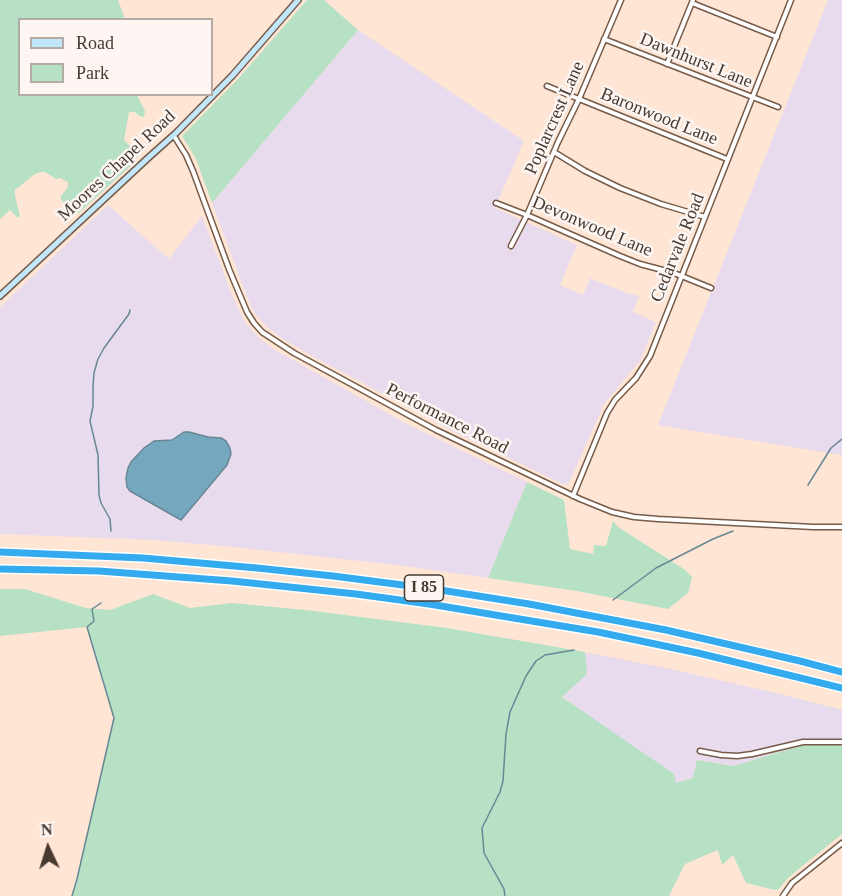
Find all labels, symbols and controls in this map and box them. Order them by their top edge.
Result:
legend [18,18,213,96]
street label: Dawnhurst Lane [637,29,755,93]
text: Road [76,33,114,53]
street label: Poplarcrest Lane [520,58,590,178]
text: Park [76,63,109,83]
street label: Baronwood Lane [597,84,721,150]
street label: Moores Chapel Road [54,106,180,226]
street label: Cedarvale Road [646,190,710,306]
street label: Devonwood Lane [529,192,655,262]
street label: Performance Road [382,379,512,459]
road number: I 85 [404,575,444,601]
north arrow [18,818,78,878]
text: N [40,821,53,838]

